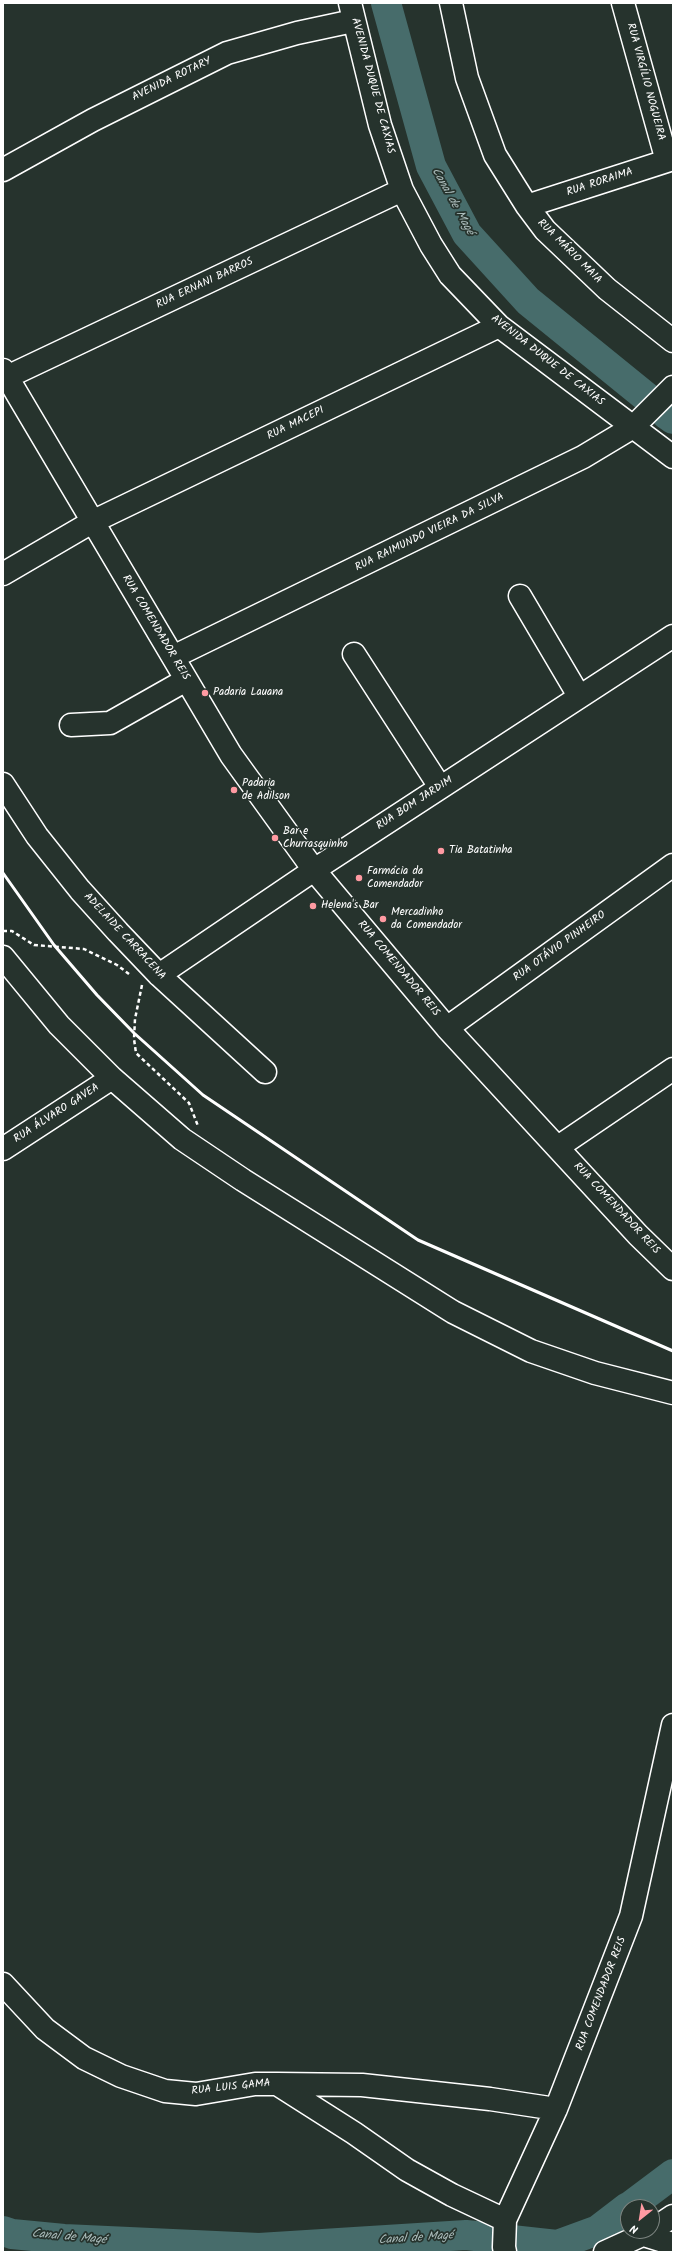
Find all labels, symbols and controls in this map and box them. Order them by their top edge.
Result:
street label: AVENIDA DUQUE DE CAXIAS [347,17,397,155]
street label: RUA VIRGÍLIO NOGUEIRA [623,22,667,142]
street label: AVENIDA ROTARY [130,55,214,105]
water label: Canal de Magé [428,166,476,238]
street label: RUA RORAIMA [565,166,635,200]
street label: RUA MÁRIO MAIA [534,217,604,287]
street label: RUA ERNANI BARROS [154,256,256,312]
street label: AVENIDA DUQUE DE CAXIAS [488,313,606,409]
street label: RUA MACEPI [265,405,327,443]
street label: RUA RAIMUNDO VIEIRA DA SILVA [353,491,507,575]
street label: RUA COMENDADOR REIS [118,573,192,683]
place label: Padaria Lauana [213,686,283,700]
marker: Padaria Lauana [200,688,210,698]
street label: RUA BOM JARDIM [374,774,456,834]
place label: Padaria de Adilson [242,777,290,803]
marker: Padaria de Adilson [229,785,239,795]
place label: Bar e Churrasquinho [283,825,348,851]
marker: Bar e Churrasquinho [270,833,280,843]
place label: Tia Batatinha [449,844,512,858]
marker: Tia Batatinha [436,846,446,856]
place label: Farmácia da Comendador [367,865,423,891]
marker: Farmácia da Comendador [354,873,364,883]
street label: ADELAIDE CARRACENA [80,891,168,983]
place label: Helena's Bar [321,899,378,913]
marker: Helena's Bar [308,901,318,911]
place label: Mercadinho da Comendador [391,906,462,932]
street label: RUA OTÁVIO PINHEIRO [511,909,609,985]
marker: Mercadinho da Comendador [378,914,388,924]
street label: RUA COMENDADOR REIS [354,919,442,1019]
street label: RUA ÁLVARO GAVEA [12,1081,102,1147]
street label: RUA COMENDADOR REIS [570,1160,662,1258]
street label: RUA COMENDADOR REIS [574,1935,630,2053]
street label: RUA LUIS GAMA [191,2077,271,2099]
north arrow [620,2199,660,2239]
text: N [627,2219,642,2238]
water label: Canal de Magé [31,2228,107,2248]
water label: Canal de Magé [378,2229,454,2249]

